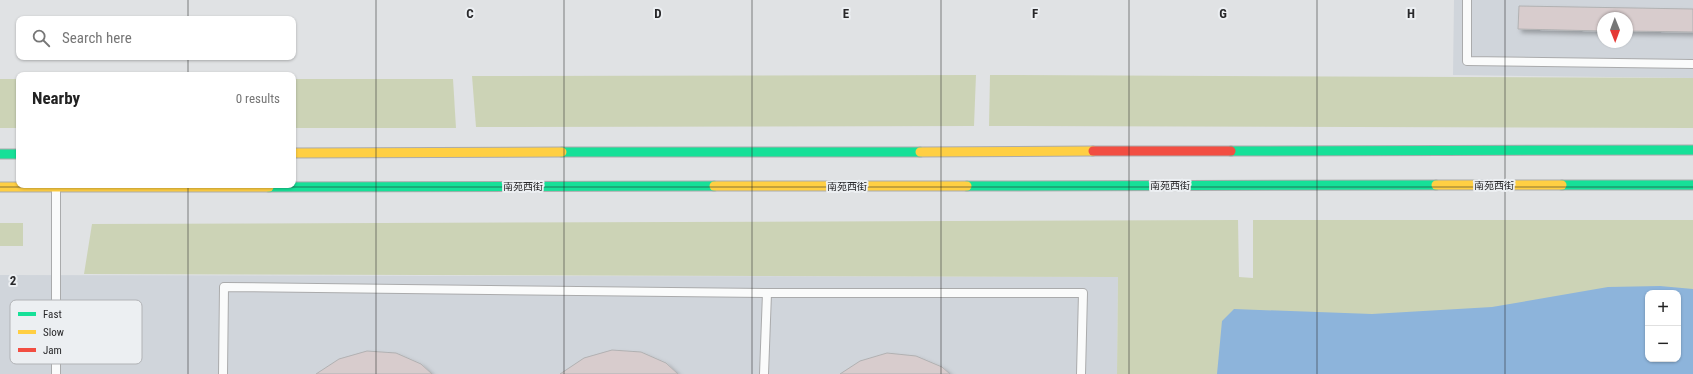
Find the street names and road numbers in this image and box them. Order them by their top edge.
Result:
street label: 南苑西街 [1150,180,1190,191]
street label: 南苑西街 [1474,180,1514,191]
street label: 南苑西街 [503,181,543,192]
street label: 南苑西街 [827,181,867,192]

